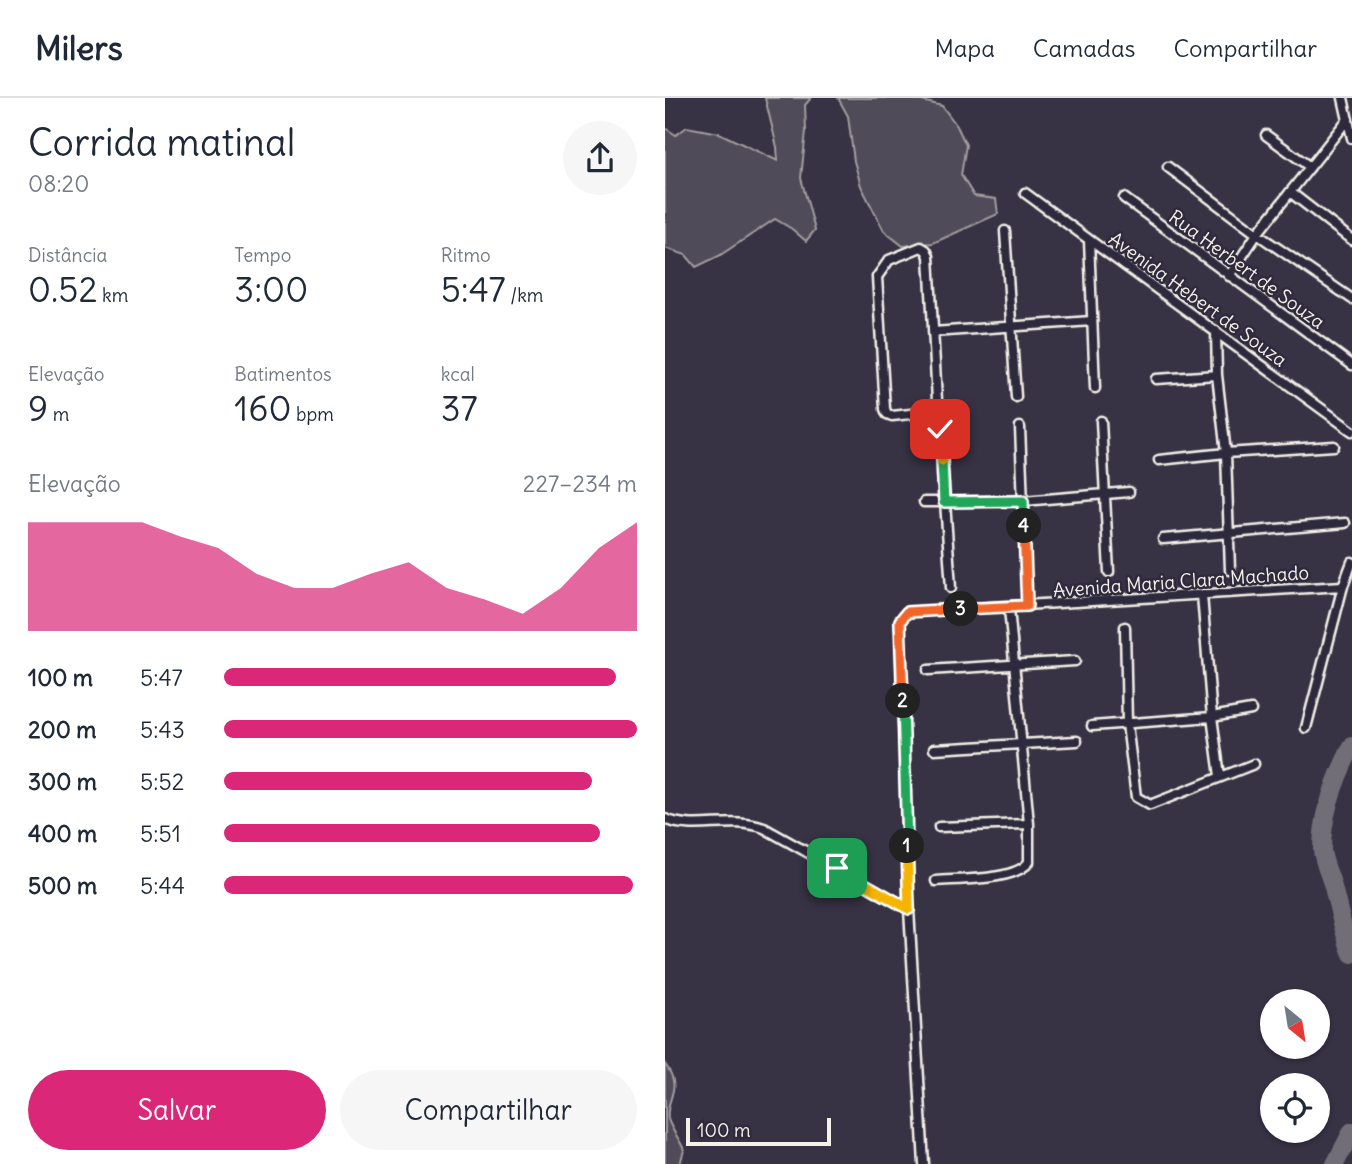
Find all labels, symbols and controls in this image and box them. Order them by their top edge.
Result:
text: Milers [35,27,123,69]
text: Mapa [934,33,995,63]
text: Camadas [1033,33,1136,63]
text: Compartilhar [1174,33,1317,63]
text: Corrida matinal [28,119,295,166]
button: share [563,121,637,195]
text: 08:20 [28,169,89,198]
street label: Rua Herbert de Souza [1164,204,1330,334]
street label: Avenida Hebert de Souza [1104,226,1292,372]
text: Distância [28,243,107,267]
text: Tempo [234,243,291,267]
text: Ritmo [441,243,491,267]
text: 0.52 [28,267,98,311]
text: 3:00 [234,267,308,311]
text: 5:47 [441,267,506,311]
text: km [98,283,128,307]
text: /km [506,283,544,307]
text: Elevação [28,362,105,386]
text: Batimentos [234,362,332,386]
text: kcal [441,362,475,386]
text: 9 [28,386,48,430]
text: 160 [234,386,291,430]
text: 37 [441,386,478,430]
pin [910,399,970,459]
text: m [48,402,69,426]
text: bpm [291,402,334,426]
icon: check [921,410,959,448]
text: Elevação [28,469,121,498]
text: 227–234 m [523,469,637,498]
pin: 4 [1007,508,1041,544]
text: 4 [1018,513,1029,537]
street label: Avenida Maria Clara Machado [1052,560,1310,602]
pin: 3 [943,592,979,626]
text: 3 [955,596,966,620]
text: 100 m [28,663,93,692]
text: 5:47 [140,663,183,692]
pin: 2 [885,684,921,718]
text: 2 [897,688,908,712]
text: 200 m [28,715,97,744]
text: 5:43 [140,715,185,744]
text: 300 m [28,767,97,796]
text: 5:52 [140,767,184,796]
text: 400 m [28,819,97,848]
text: 5:51 [140,819,181,848]
pin: 1 [889,828,925,864]
text: 1 [903,833,910,857]
pin [807,838,867,898]
icon: arrive [818,849,856,887]
text: 500 m [28,871,97,900]
text: 5:44 [140,871,185,900]
north arrow [1260,989,1330,1059]
map controls [1260,989,1330,1143]
button: Salvar [28,1070,326,1150]
button: Compartilhar [340,1070,637,1150]
button: locate [1260,1073,1330,1143]
scale bar [686,1115,831,1147]
text: 100 m [697,1118,751,1142]

